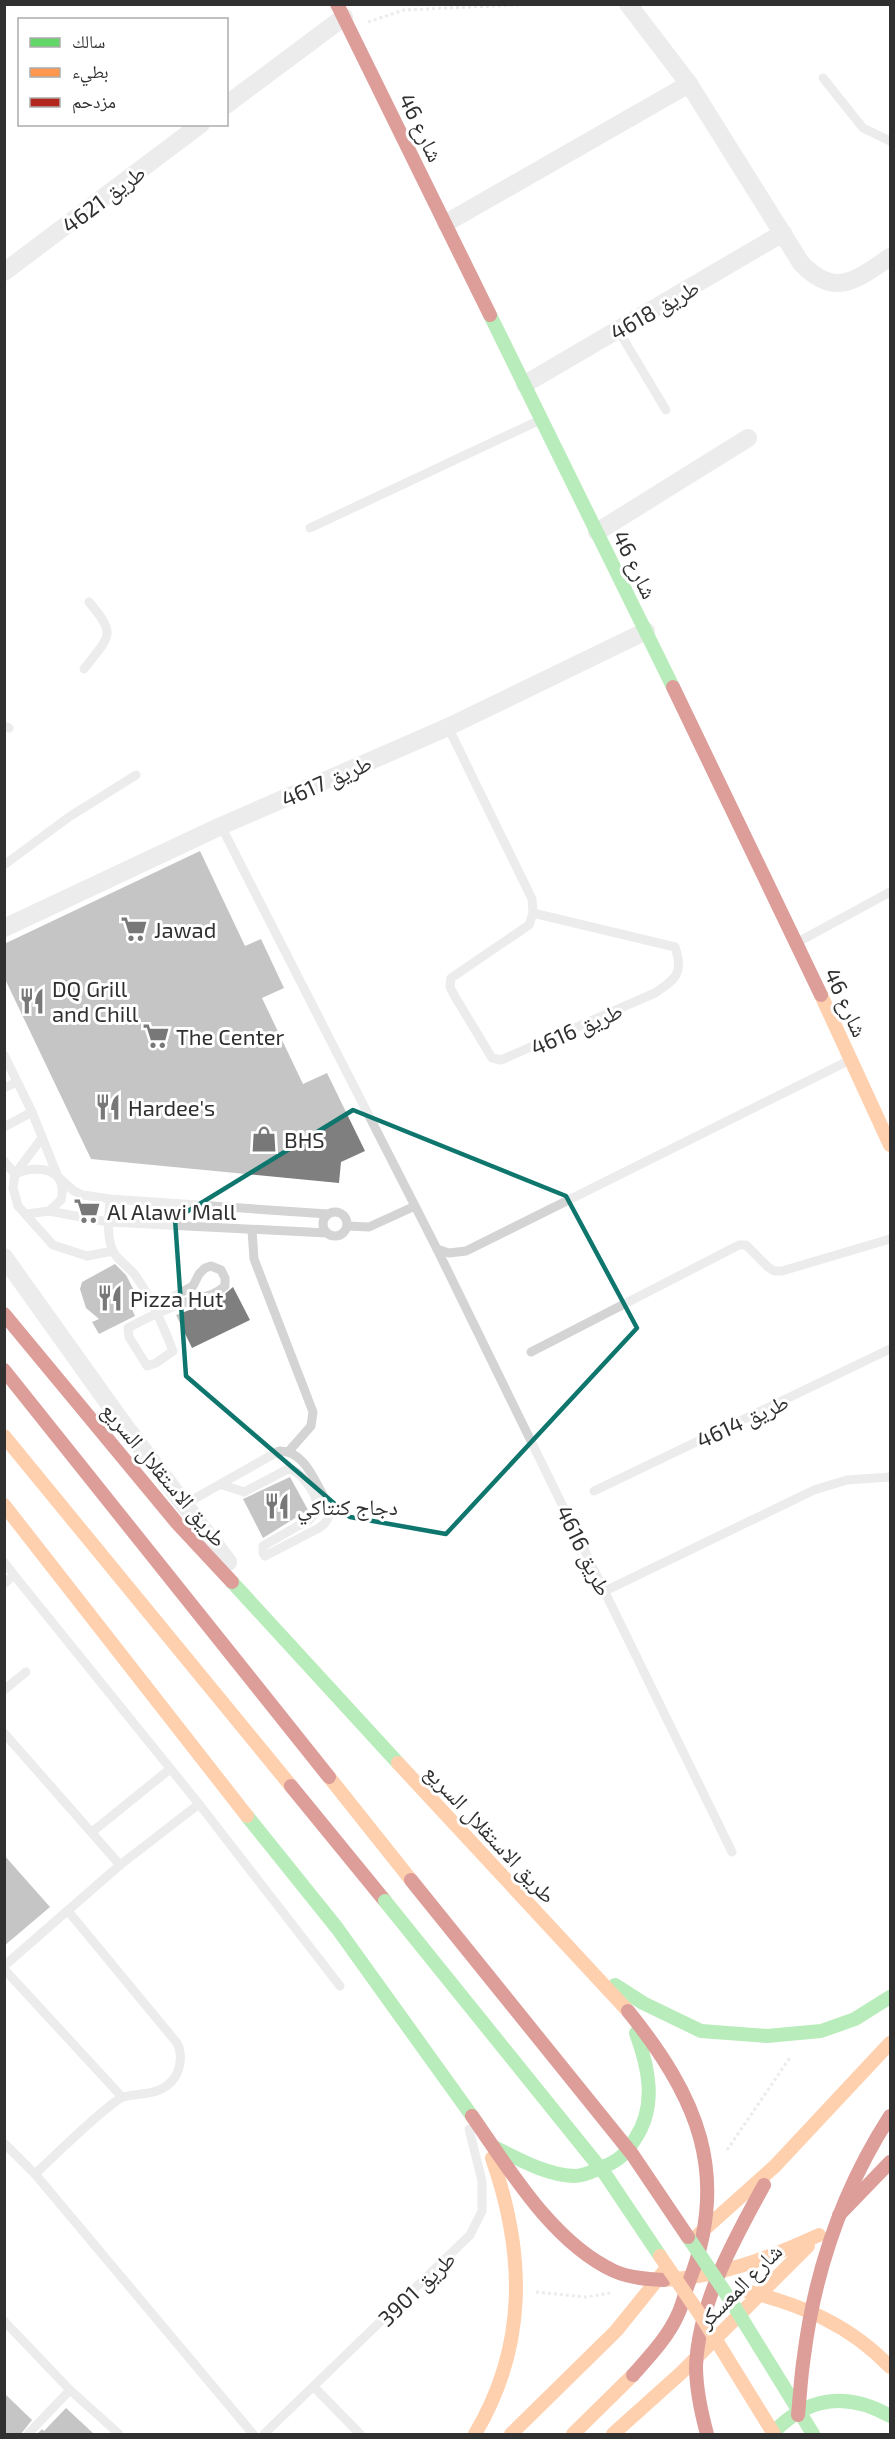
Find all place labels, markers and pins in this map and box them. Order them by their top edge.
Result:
supermarket icon: Jawad [119,914,149,944]
place label: Jawad [154,916,216,942]
place label: DQ Grill and Chill [52,975,139,1026]
restaurant icon: DQ Grill and Chill [17,986,47,1016]
supermarket icon: The Center [141,1021,171,1051]
place label: The Center [176,1023,285,1049]
restaurant icon: Hardee's [93,1092,123,1122]
place label: Hardee's [128,1094,215,1120]
shop icon: BHS [249,1124,279,1154]
place label: BHS [284,1126,325,1152]
supermarket icon: Al Alawi Mall [72,1196,102,1226]
place label: Al Alawi Mall [107,1198,237,1224]
restaurant icon: Pizza Hut [95,1283,125,1313]
place label: Pizza Hut [130,1285,223,1311]
restaurant icon: دجاج كنتاكي [262,1491,292,1521]
place label: دجاج كنتاكي [297,1493,398,1525]

